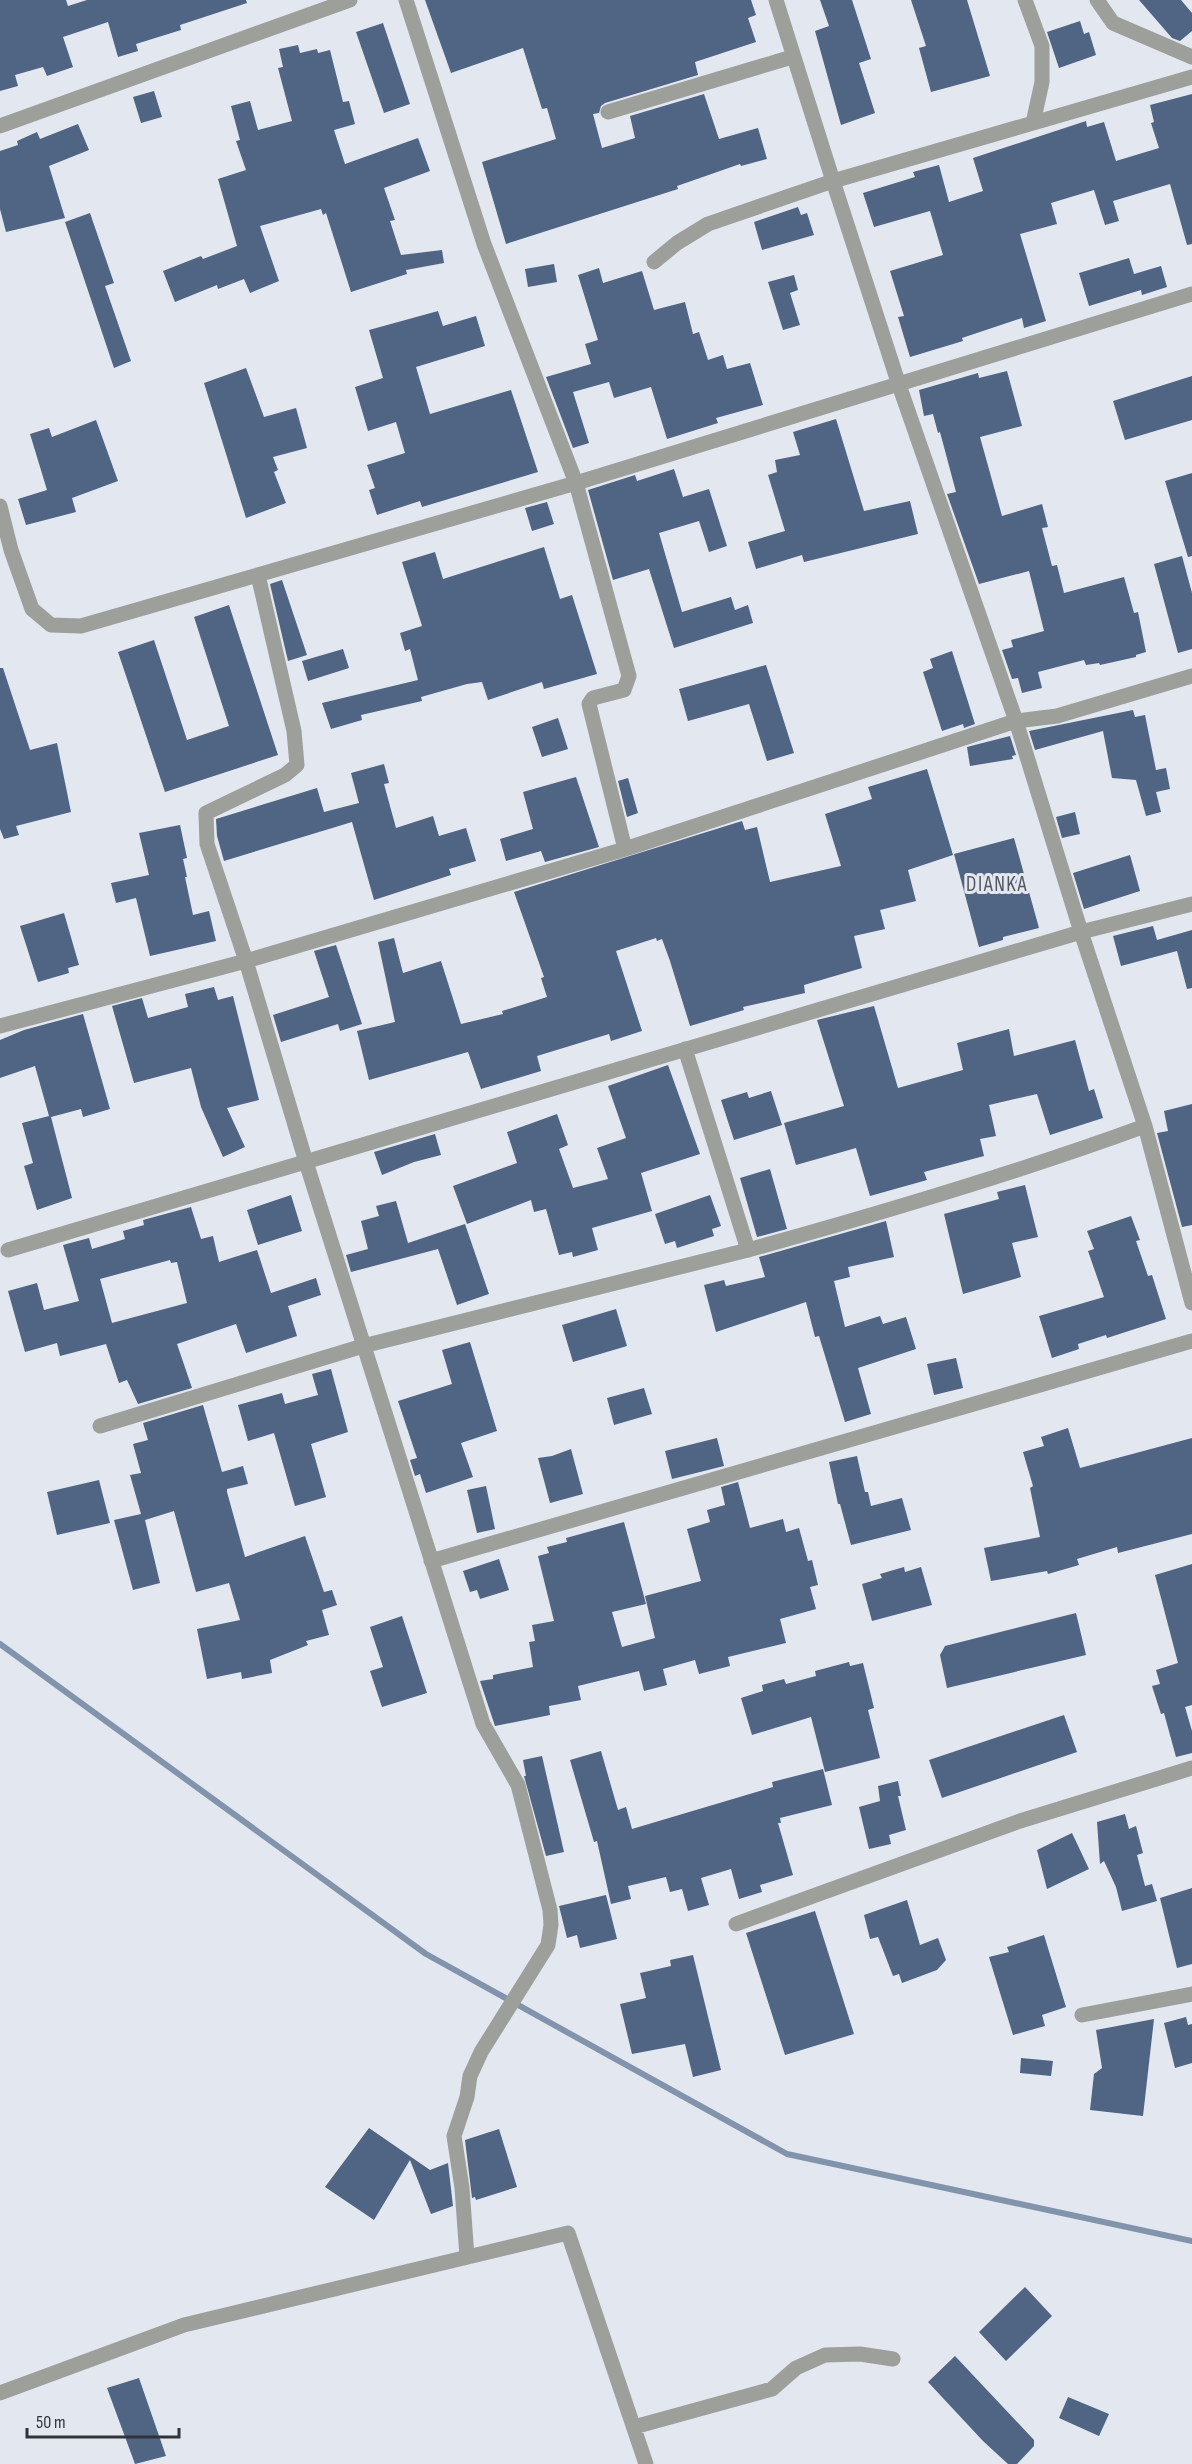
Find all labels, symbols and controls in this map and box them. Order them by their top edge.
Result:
district label: DIANKA [966,872,1028,897]
scale bar [27,2401,178,2439]
text: 50 m [36,2412,66,2433]

